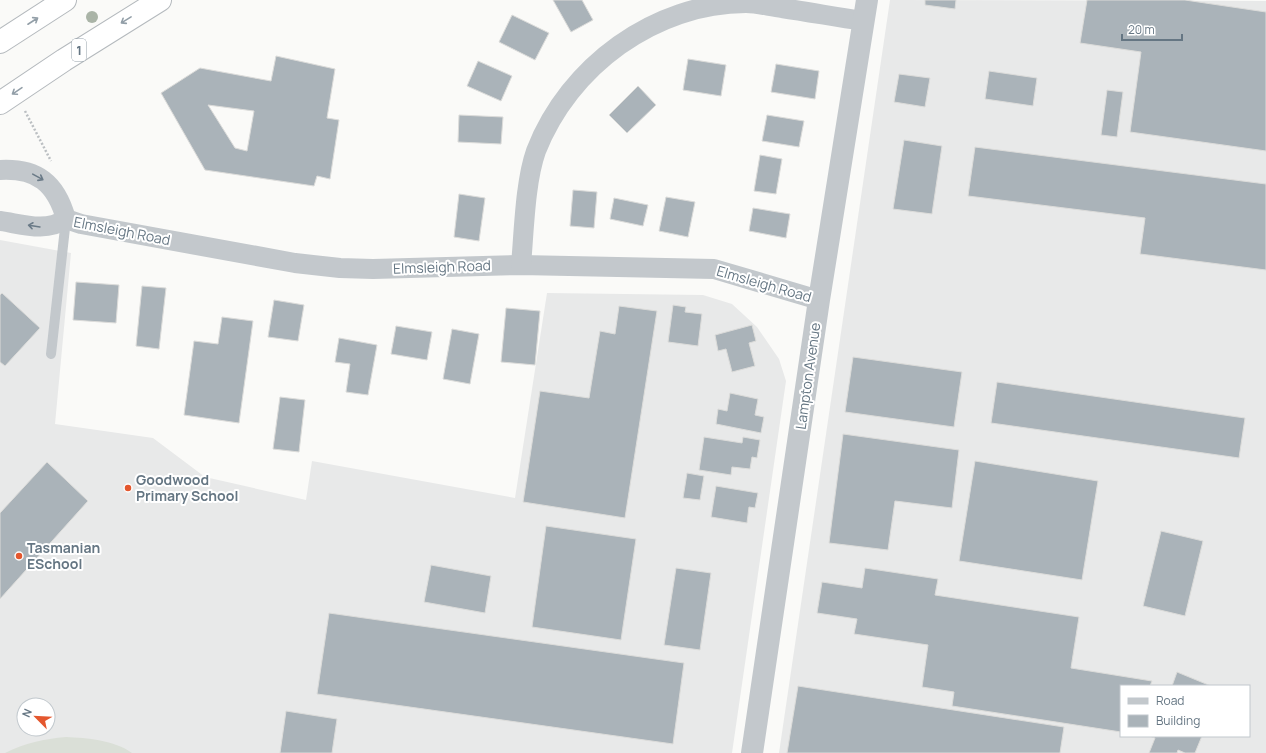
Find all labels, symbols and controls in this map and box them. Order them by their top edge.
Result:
scale bar [1122,16,1182,42]
one-way arrow [27,17,38,25]
one-way arrow [120,17,132,25]
text: 20 m [1128,21,1155,38]
road number: 1 [72,39,86,61]
one-way arrow [12,87,23,95]
one-way arrow [32,173,44,181]
street label: Elmsleigh Road [72,212,172,249]
one-way arrow [28,222,41,230]
street label: Elmsleigh Road [393,255,491,278]
street label: Elmsleigh Road [715,261,814,306]
street label: Lampton Avenue [791,321,824,431]
place label: Goodwood Primary School [136,470,238,505]
marker: Goodwood Primary School [123,483,133,493]
place label: Tasmanian ESchool [27,538,100,573]
marker: Tasmanian ESchool [14,551,24,561]
legend [1120,685,1250,737]
text: Road [1156,692,1184,709]
north arrow [16,697,56,737]
text: N [18,706,35,719]
text: Building [1156,712,1200,729]

